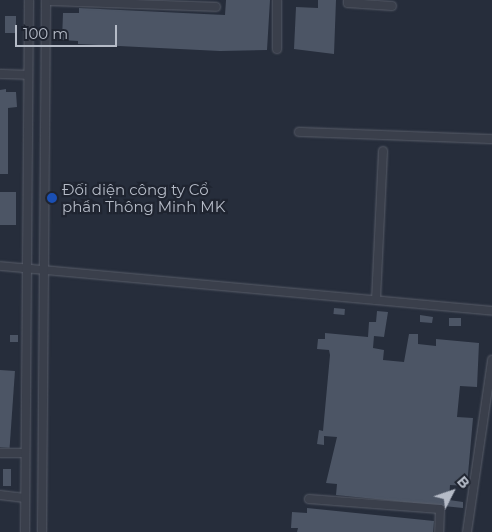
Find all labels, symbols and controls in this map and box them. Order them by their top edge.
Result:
scale bar [18,15,120,47]
text: 100 m [23,24,68,43]
place label: Đối diện công ty Cổ phần Thông Minh MK [62,180,225,215]
marker: Đối diện công ty Cổ phần Thông Minh MK [46,192,58,204]
north arrow [427,467,477,517]
text: B [453,472,474,492]

